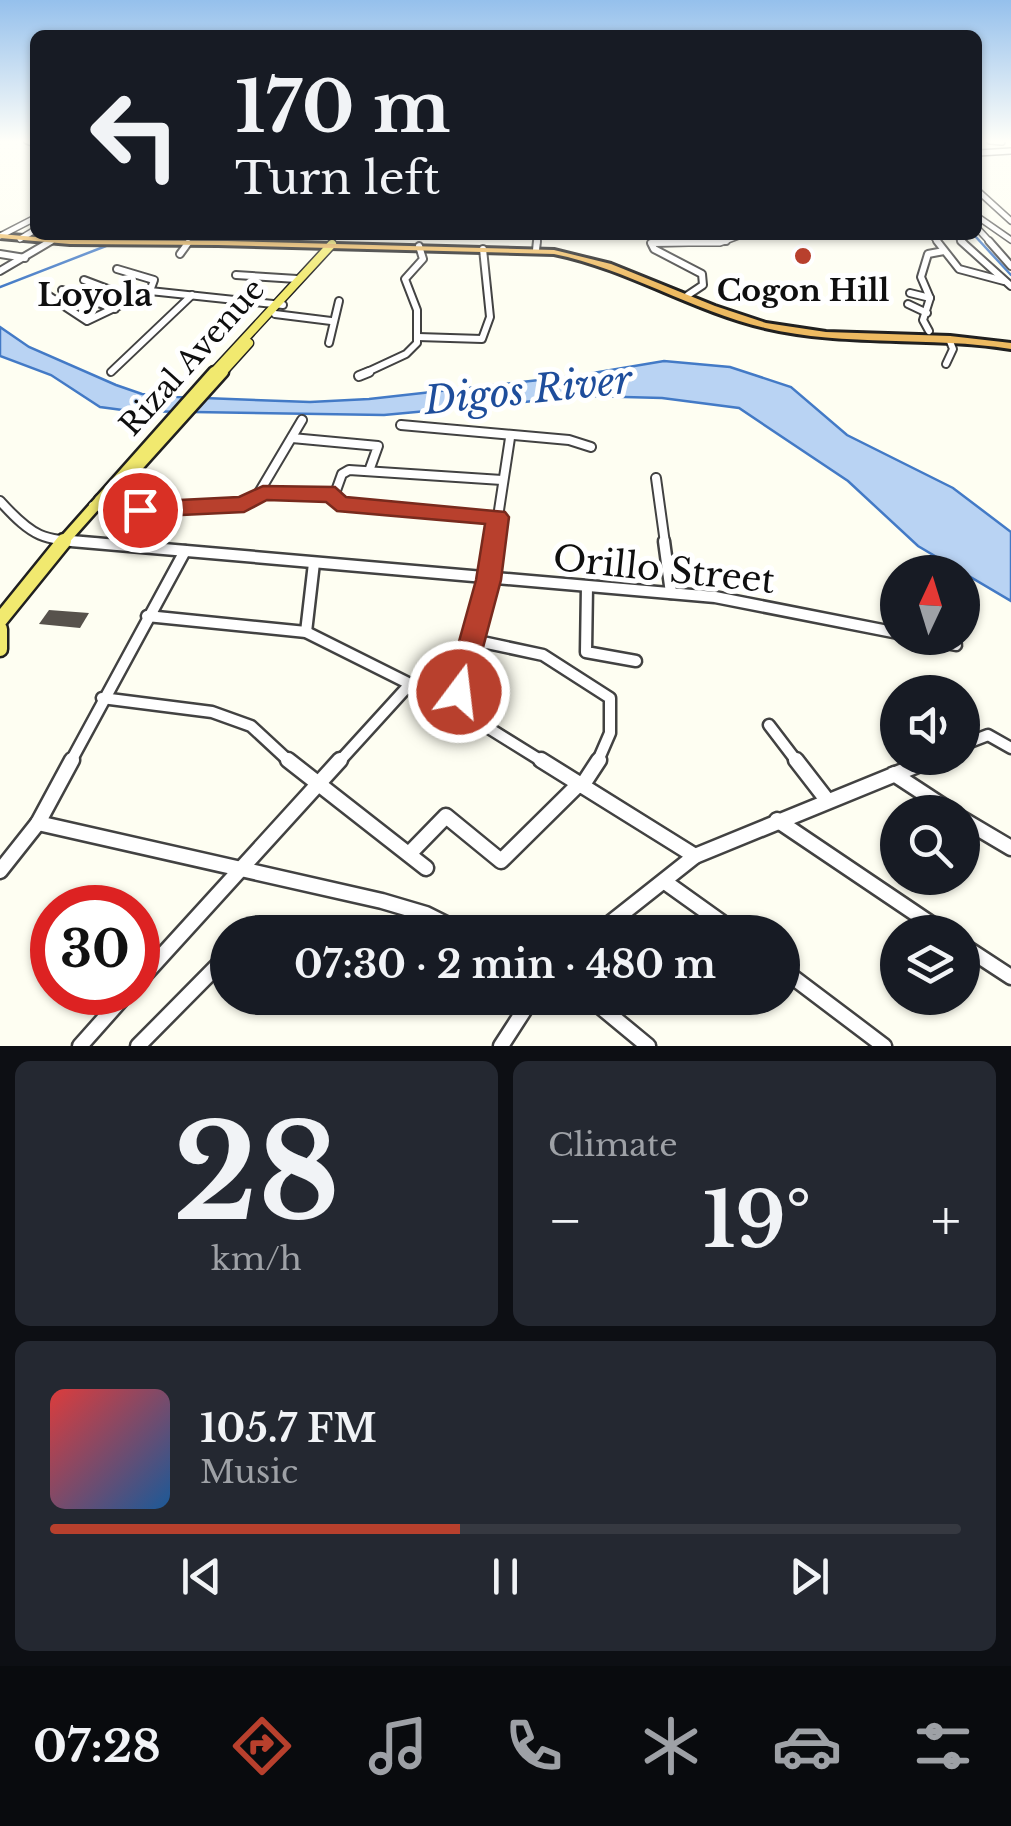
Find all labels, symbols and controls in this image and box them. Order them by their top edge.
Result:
text: 170 m [235,64,451,151]
icon: left [70,70,200,200]
text: Turn left [235,150,440,206]
marker: Cogon Hill [792,245,814,267]
street label: Rizal Avenue [112,271,272,443]
place label: Cogon Hill [717,272,890,309]
district label: Loyola [37,275,153,315]
water label: Digos River [420,356,636,424]
pin [98,468,183,553]
icon: arrive [113,483,168,538]
street label: Orillo Street [551,536,777,602]
north arrow [880,555,980,655]
map controls [880,555,980,1015]
position arrow [407,640,511,744]
button: sound [880,675,980,775]
button: search [880,795,980,895]
speed limit sign: 30 [30,885,160,1015]
button: layers [880,915,980,1015]
text: 07:30 · 2 min · 480 m [294,941,716,988]
text: 28 [173,1093,340,1254]
text: Climate [548,1125,677,1165]
text: 19° [703,1174,811,1267]
text: − [548,1187,583,1255]
text: + [931,1187,961,1255]
text: km/h [211,1239,302,1279]
text: 105.7 FM [200,1405,377,1452]
text: Music [200,1452,298,1492]
icon: previous [174,1549,229,1604]
icon: pause [478,1549,533,1604]
icon: next [782,1549,837,1604]
icon: directions [227,1711,297,1781]
icon: music [363,1711,433,1781]
icon: phone [499,1711,569,1781]
icon: climate [636,1711,706,1781]
icon: car [772,1711,842,1781]
icon: filters [908,1711,978,1781]
text: 07:28 [33,1718,161,1774]

